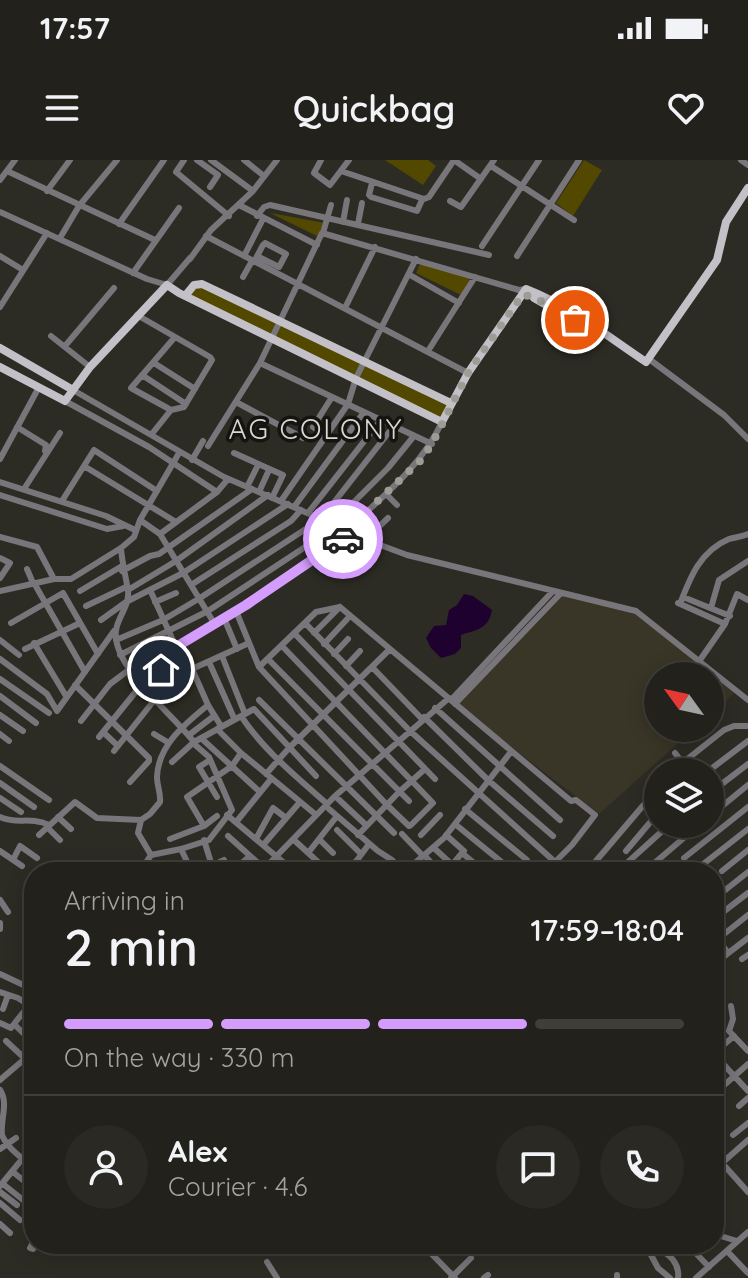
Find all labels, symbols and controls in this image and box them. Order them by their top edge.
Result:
text: 17:57 [40,9,110,47]
icon: menu [40,86,84,130]
text: Quickbag [293,86,455,131]
icon: heart [664,86,708,130]
pin [541,286,609,354]
icon: bag [553,298,597,342]
district label: AG COLONY [229,411,403,446]
courier [303,499,383,579]
icon: car [321,517,365,561]
pin [127,636,195,704]
icon: home [139,648,183,692]
north arrow [644,662,724,742]
map controls [644,662,724,838]
button: layers [644,758,724,838]
text: Arriving in [64,884,185,917]
text: 17:59–18:04 [531,911,684,949]
text: 2 min [64,914,198,979]
text: On the way · 330 m [64,1041,294,1074]
button: person [64,1125,148,1209]
button: chat [496,1125,580,1209]
button: phone [600,1125,684,1209]
text: Alex [168,1132,227,1170]
text: Courier · 4.6 [168,1170,307,1203]

